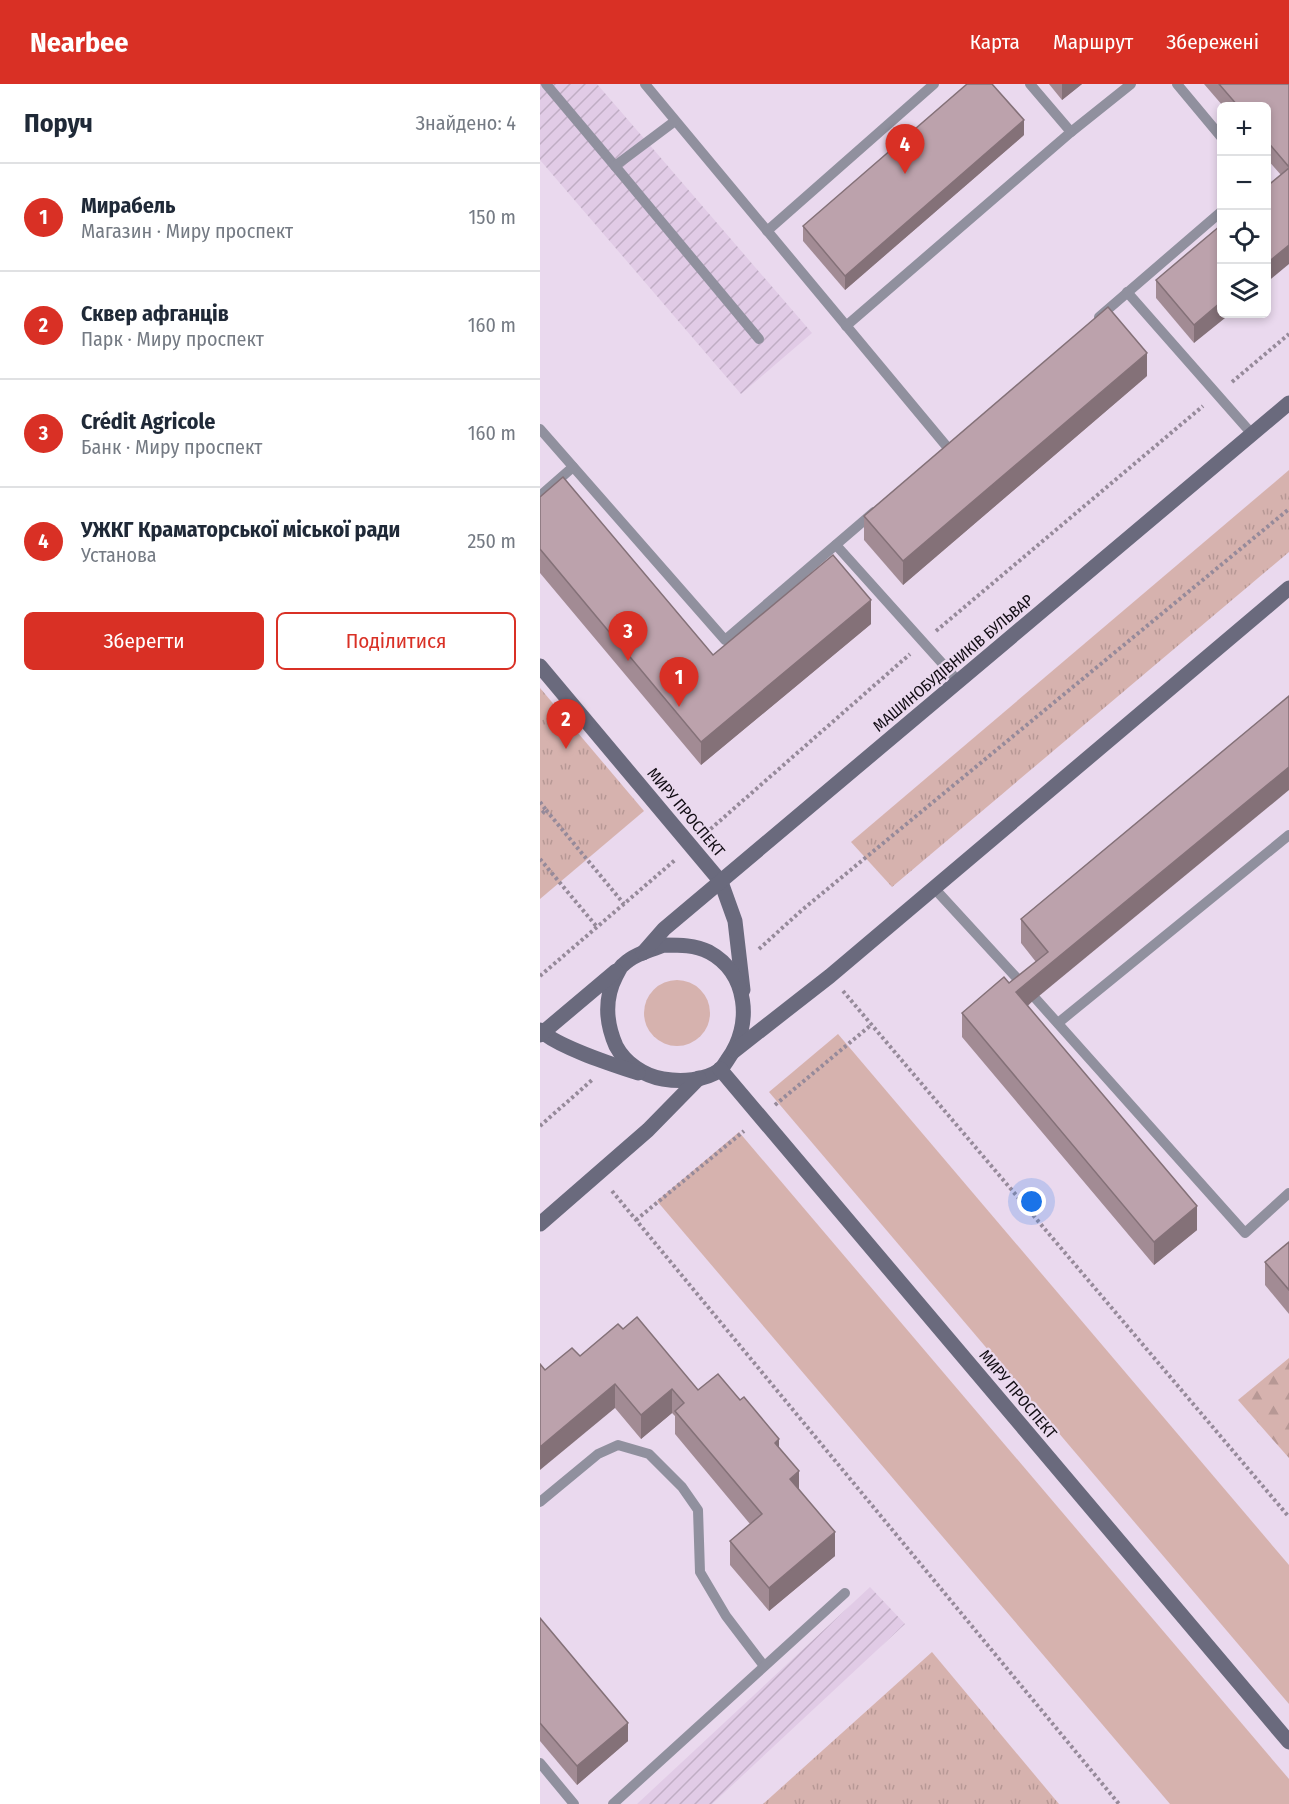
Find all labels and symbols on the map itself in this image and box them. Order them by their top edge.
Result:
pin: 4 [886,124,925,174]
street label: МАШИНОБУДІВНИКІВ БУЛЬВАР [869,590,1037,736]
pin: 3 [608,612,647,661]
pin: 1 [660,658,698,707]
pin: 2 [546,700,586,749]
street label: МИРУ ПРОСПЕКТ [643,764,729,861]
your location [1017,1187,1046,1216]
street label: МИРУ ПРОСПЕКТ [975,1346,1061,1443]

